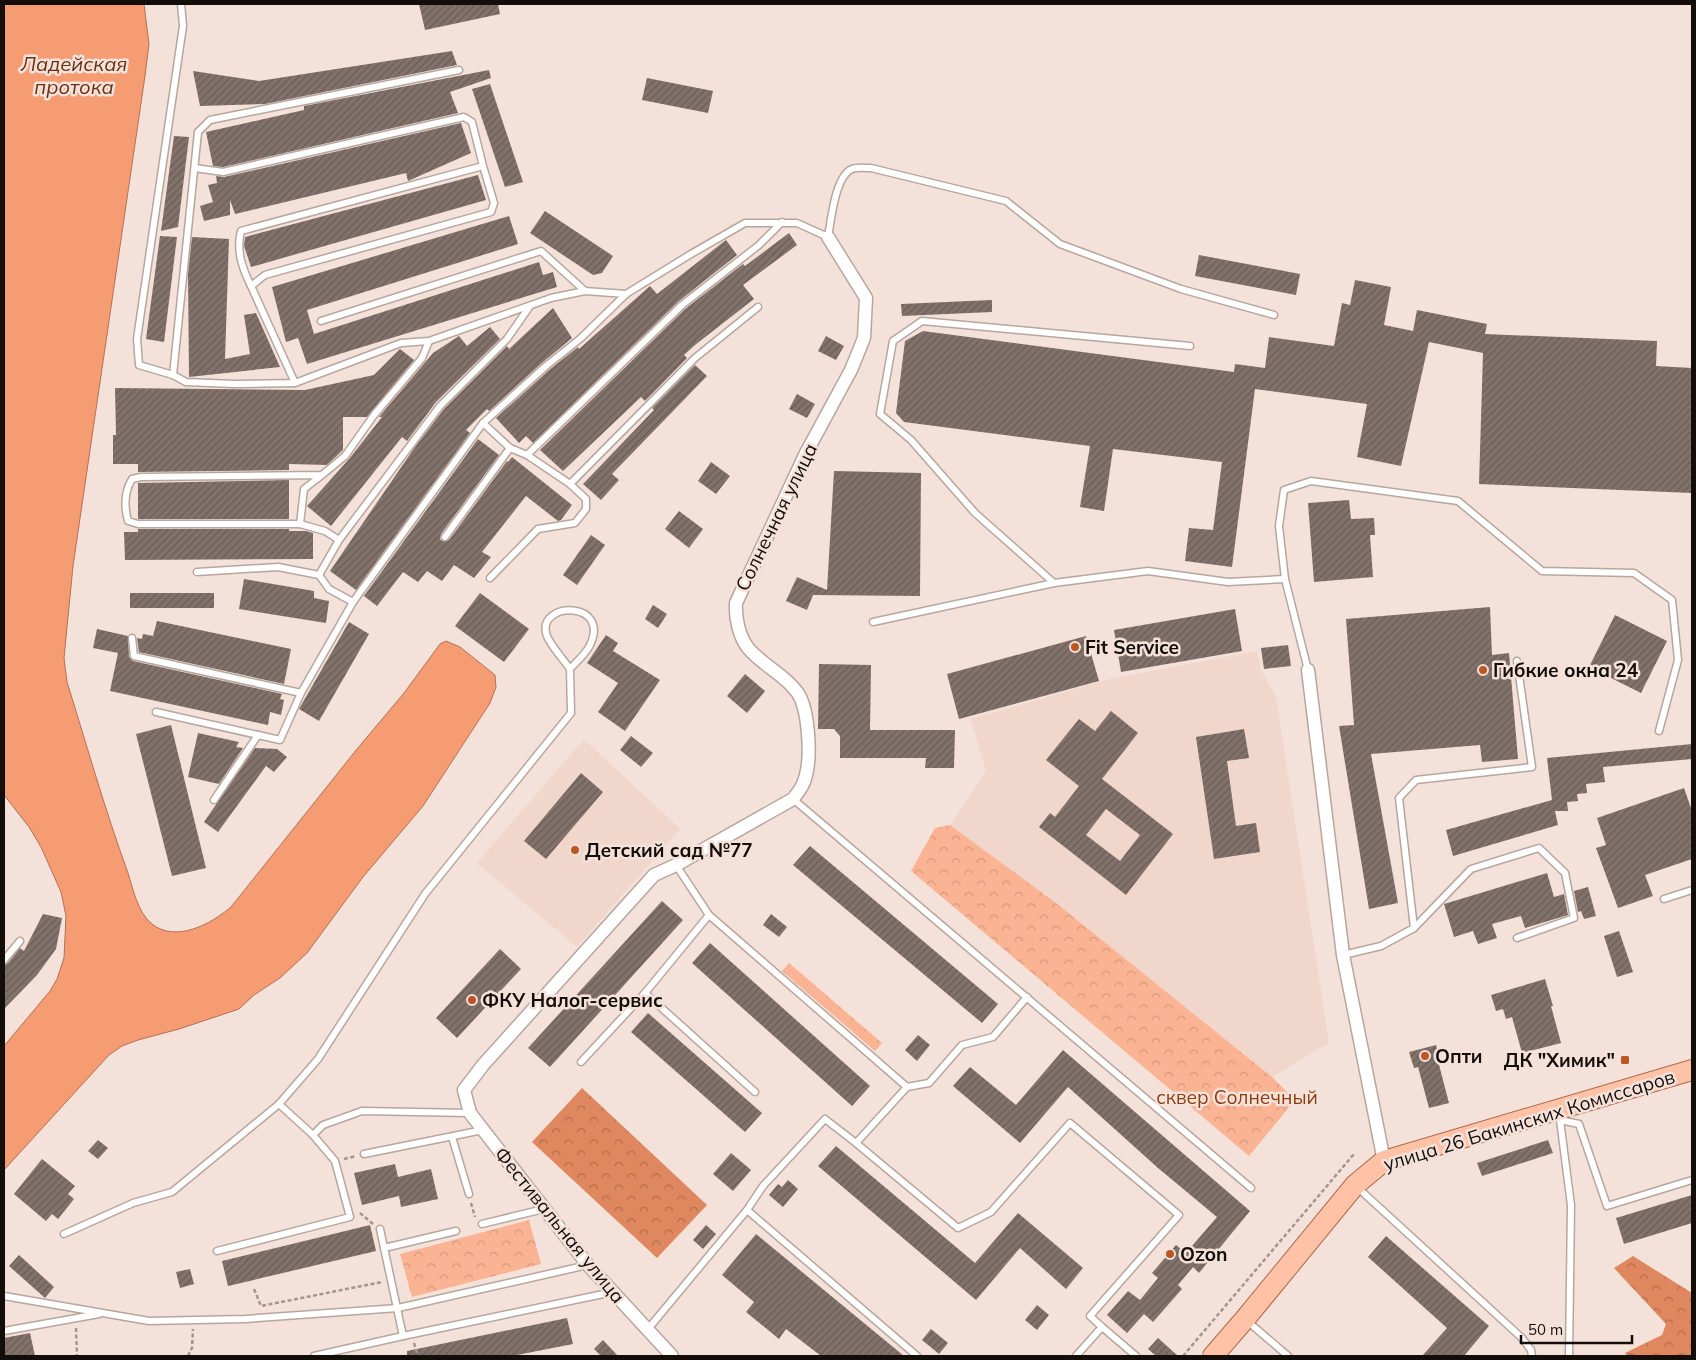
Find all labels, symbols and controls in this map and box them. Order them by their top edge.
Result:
water label: Ладейская протока [20,51,127,99]
street label: Солнечная улица [730,439,822,595]
place label: Fit Service [1085,635,1179,659]
marker: Fit Service [1069,641,1081,653]
place label: Гибкие окна 24 [1493,658,1639,682]
marker: Гибкие окна 24 [1477,664,1489,676]
place label: Детский сад №77 [585,838,753,862]
marker: Детский сад №77 [569,844,581,856]
place label: ФКУ Налог-сервис [482,988,663,1012]
marker: ФКУ Налог-сервис [466,994,478,1006]
place label: Опти [1435,1044,1483,1068]
place label: ДК "Химик" [1504,1048,1615,1072]
marker: Опти [1419,1050,1431,1062]
marker: ДК "Химик" [1619,1054,1631,1066]
street label: улица 26 Бакинских Комиссаров [1380,1064,1678,1176]
park label: сквер Солнечный [1156,1085,1318,1109]
street label: Фестивальная улица [490,1142,630,1308]
place label: Ozon [1180,1242,1227,1266]
marker: Ozon [1164,1248,1176,1260]
scale bar [1521,1312,1632,1344]
text: 50 m [1528,1320,1563,1339]

